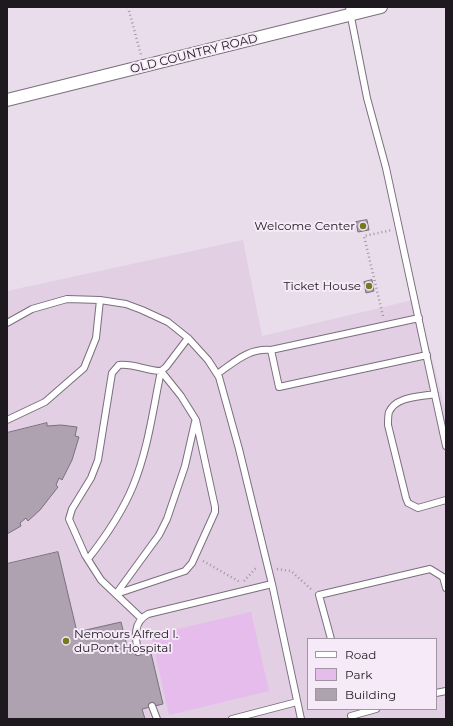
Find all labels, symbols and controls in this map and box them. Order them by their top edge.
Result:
street label: OLD COUNTRY ROAD [129,31,259,77]
place label: Welcome Center [254,219,355,233]
marker: Welcome Center [358,221,368,231]
place label: Ticket House [284,279,361,293]
marker: Ticket House [364,281,374,291]
place label: Nemours Alfred I. duPont Hospital [74,627,178,655]
marker: Nemours Alfred I. duPont Hospital [61,636,71,646]
legend [307,638,437,710]
text: Road [345,647,376,662]
text: Park [345,667,372,682]
text: Building [345,687,396,702]

